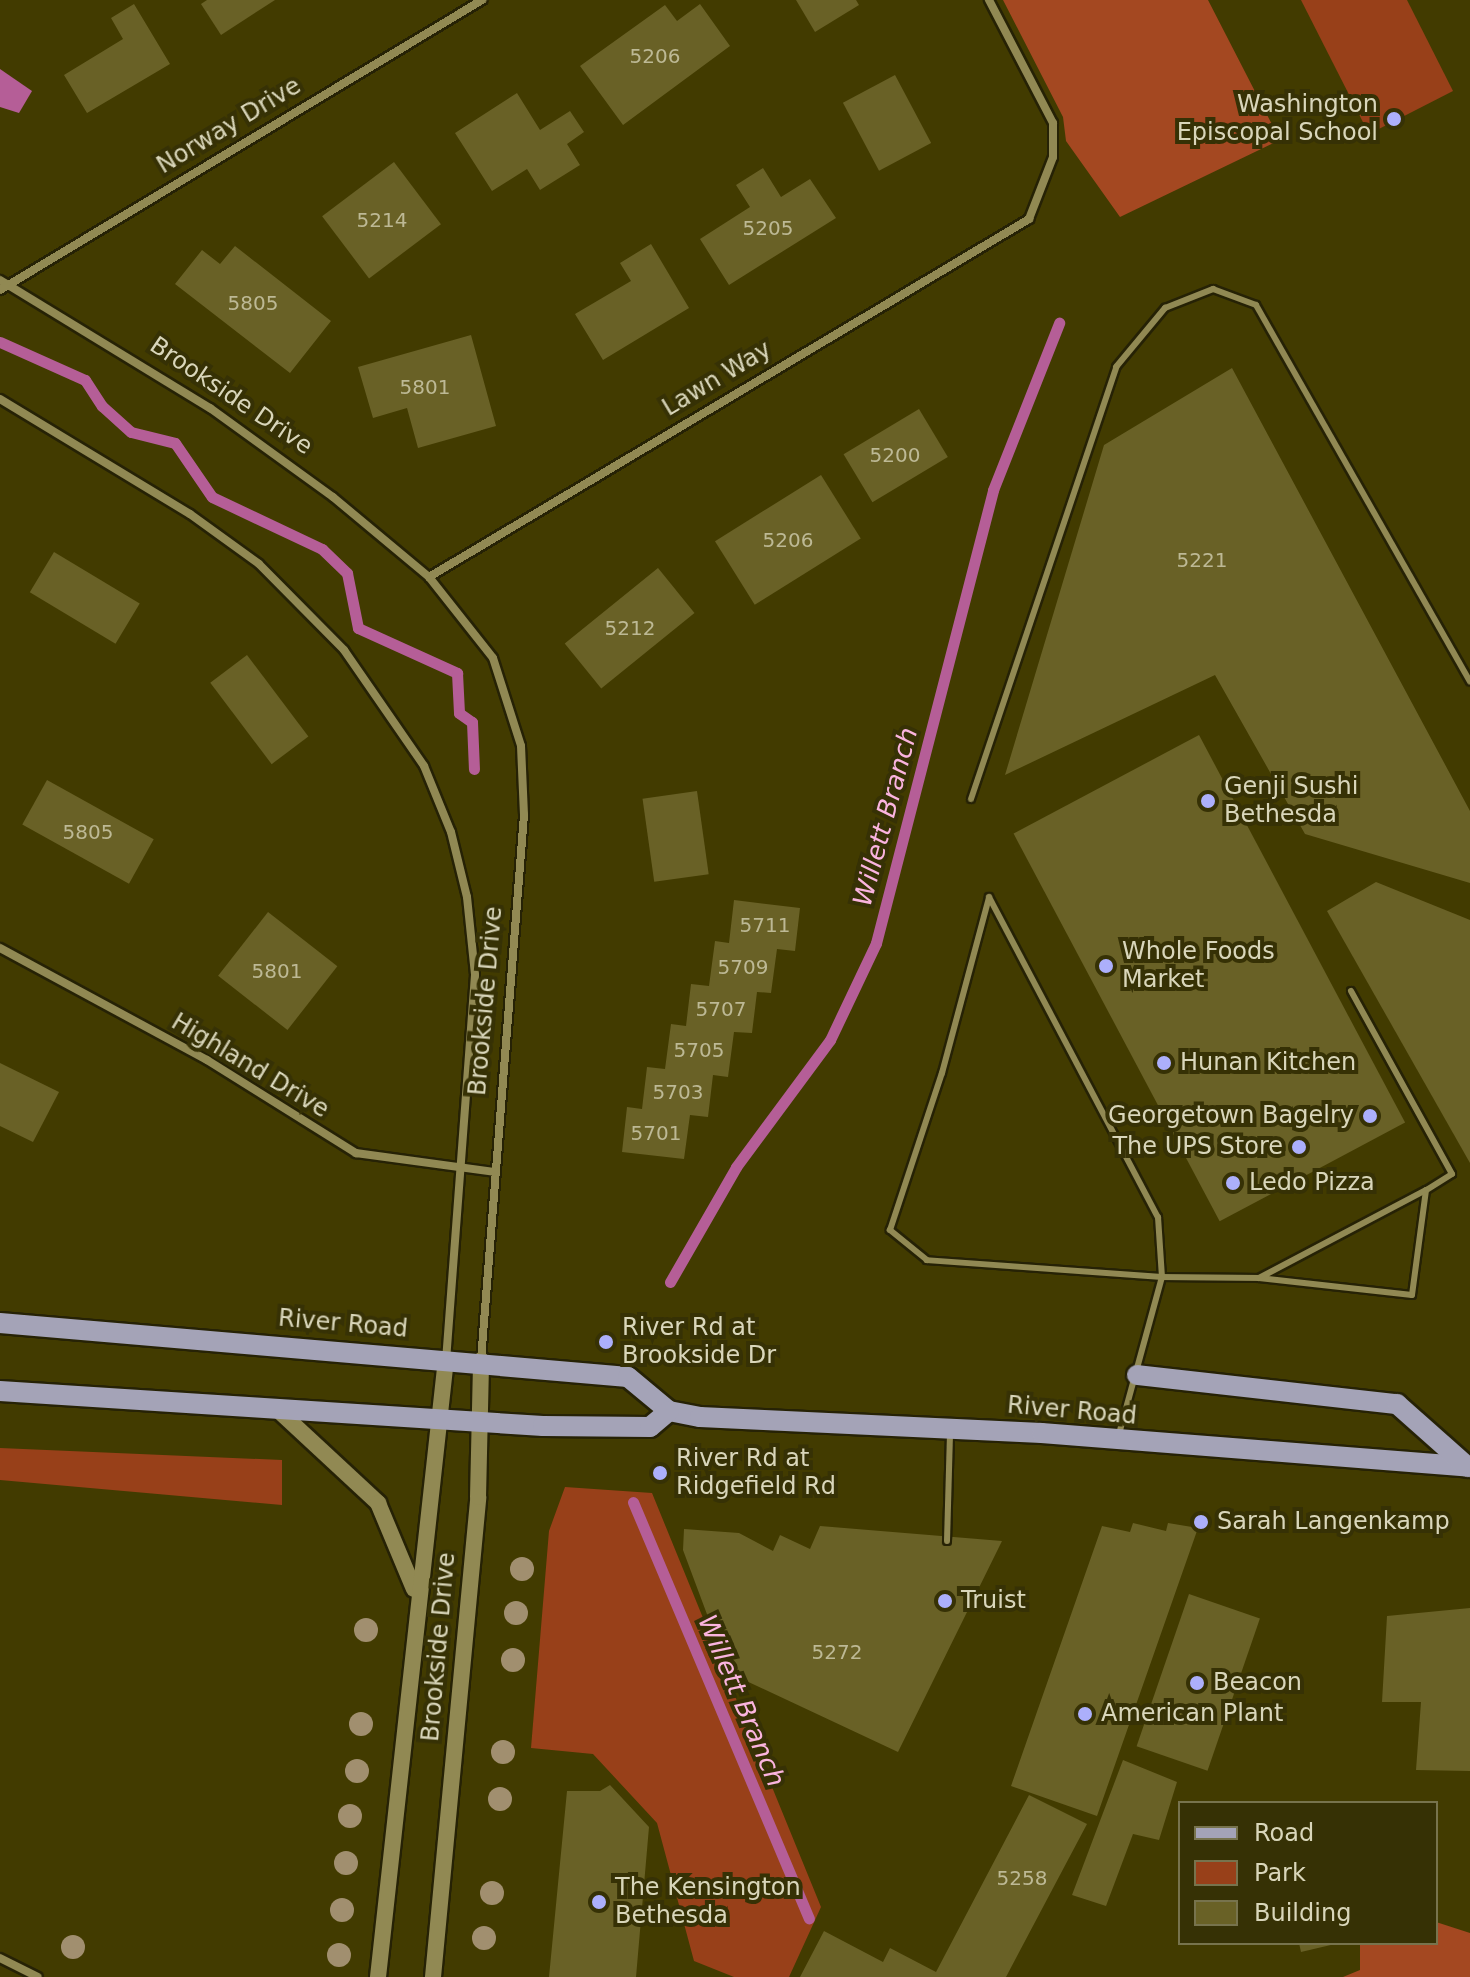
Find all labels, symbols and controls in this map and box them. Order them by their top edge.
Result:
house number: 5206 [630,44,680,68]
street label: Norway Drive [152,72,306,180]
place label: Washington Episcopal School [1177,91,1378,147]
marker: Washington Episcopal School [1385,110,1403,128]
house number: 5214 [357,208,407,232]
house number: 5205 [743,216,793,240]
house number: 5805 [228,291,278,315]
street label: Brookside Drive [144,331,318,461]
street label: Lawn Way [657,335,777,423]
house number: 5801 [400,375,450,399]
house number: 5200 [870,443,920,467]
house number: 5206 [763,528,813,552]
house number: 5221 [1177,548,1227,572]
house number: 5212 [605,616,655,640]
water label: Willett Branch [847,724,925,910]
place label: Genji Sushi Bethesda [1224,773,1358,829]
marker: Genji Sushi Bethesda [1199,792,1217,810]
house number: 5805 [63,820,113,844]
street label: Brookside Drive [463,905,509,1097]
house number: 5711 [740,913,790,937]
place label: Whole Foods Market [1122,938,1275,994]
house number: 5709 [718,955,768,979]
marker: Whole Foods Market [1097,957,1115,975]
house number: 5801 [252,959,302,983]
house number: 5707 [696,997,746,1021]
street label: Highland Drive [166,1008,334,1124]
house number: 5705 [674,1038,724,1062]
place label: Hunan Kitchen [1180,1049,1356,1077]
marker: Hunan Kitchen [1155,1054,1173,1072]
house number: 5703 [653,1080,703,1104]
place label: Georgetown Bagelry [1108,1102,1354,1130]
marker: Georgetown Bagelry [1361,1107,1379,1125]
house number: 5701 [631,1121,681,1145]
place label: The UPS Store [1112,1133,1283,1161]
marker: The UPS Store [1290,1138,1308,1156]
place label: Ledo Pizza [1249,1169,1375,1197]
marker: Ledo Pizza [1224,1174,1242,1192]
street label: River Road [277,1304,409,1344]
place label: River Rd at Brookside Dr [622,1314,776,1370]
marker: River Rd at Brookside Dr [597,1333,615,1351]
street label: River Road [1006,1391,1138,1431]
place label: River Rd at Ridgefield Rd [676,1445,836,1501]
marker: River Rd at Ridgefield Rd [651,1464,669,1482]
place label: Sarah Langenkamp [1217,1508,1450,1536]
marker: Sarah Langenkamp [1192,1513,1210,1531]
street label: Brookside Drive [416,1551,462,1743]
place label: Truist [961,1587,1026,1615]
marker: Truist [936,1592,954,1610]
water label: Willett Branch [691,1610,791,1792]
house number: 5272 [812,1640,862,1664]
place label: Beacon [1213,1669,1302,1697]
marker: Beacon [1188,1674,1206,1692]
place label: American Plant [1101,1700,1283,1728]
marker: American Plant [1076,1705,1094,1723]
legend [1178,1801,1438,1945]
text: Road [1254,1819,1314,1847]
text: Park [1254,1859,1306,1887]
house number: 5258 [997,1866,1047,1890]
place label: The Kensington Bethesda [615,1874,801,1930]
marker: The Kensington Bethesda [590,1893,608,1911]
text: Building [1254,1899,1351,1927]

